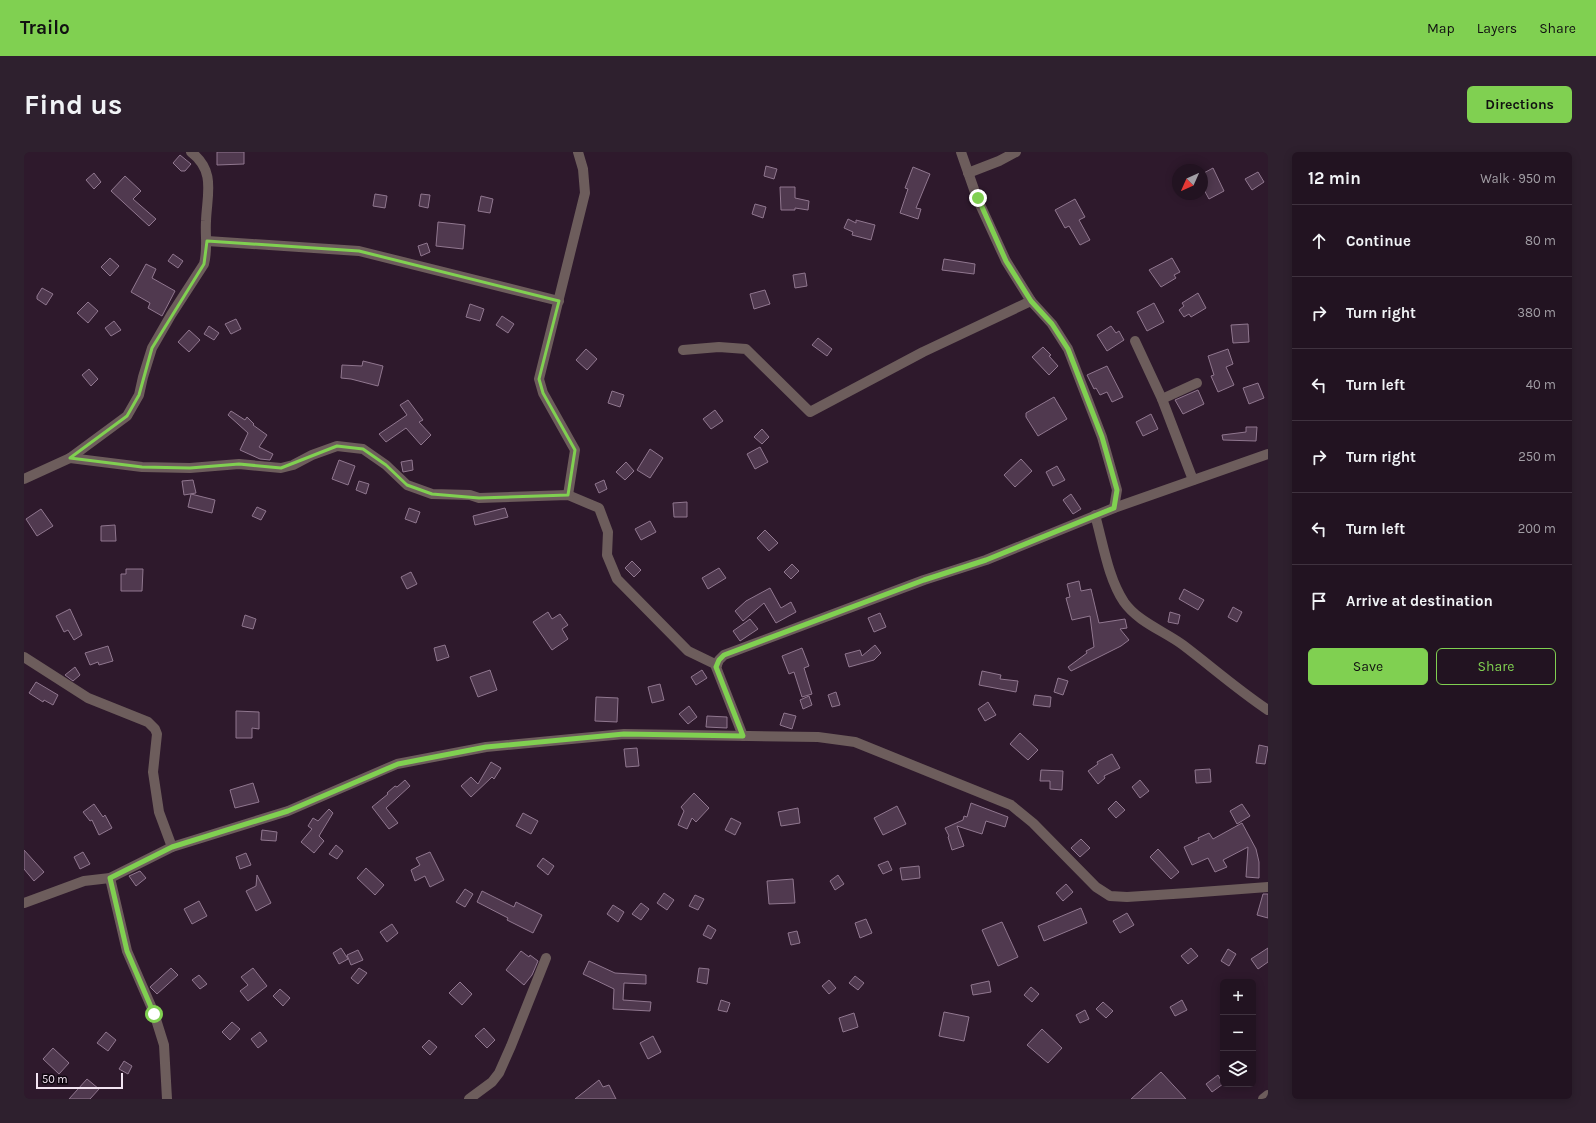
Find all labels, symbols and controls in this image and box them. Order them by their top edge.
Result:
text: Trailo [20,17,70,39]
text: Map [1427,20,1455,37]
text: Layers [1477,20,1517,37]
text: Share [1539,20,1576,37]
button: Directions [1467,86,1572,123]
text: Find us [24,88,123,121]
north arrow [1172,164,1208,200]
text: 12 min [1308,168,1361,188]
text: Walk · 950 m [1480,171,1556,186]
route end [969,189,987,207]
icon: ahead [1308,230,1330,252]
text: Continue [1346,232,1411,250]
text: 80 m [1525,233,1556,248]
icon: right [1308,302,1330,324]
text: Turn right [1346,304,1416,322]
text: 380 m [1517,305,1556,320]
icon: left [1308,374,1330,396]
text: Turn left [1346,376,1405,394]
text: 40 m [1526,377,1556,392]
icon: right [1308,446,1330,468]
text: Turn right [1346,448,1416,466]
text: 250 m [1518,449,1556,464]
icon: left [1308,518,1330,540]
text: Turn left [1346,520,1405,538]
text: 200 m [1518,521,1556,536]
icon: arrive [1308,590,1330,612]
text: Arrive at destination [1346,592,1493,610]
button: Save [1308,648,1428,685]
button: Share [1436,648,1556,685]
map controls [1220,979,1256,1087]
button: + [1220,979,1256,1015]
route start [145,1005,163,1023]
button: − [1220,1015,1256,1051]
button: layers [1220,1051,1256,1087]
scale bar [36,1071,123,1090]
text: 50 m [42,1073,68,1086]

